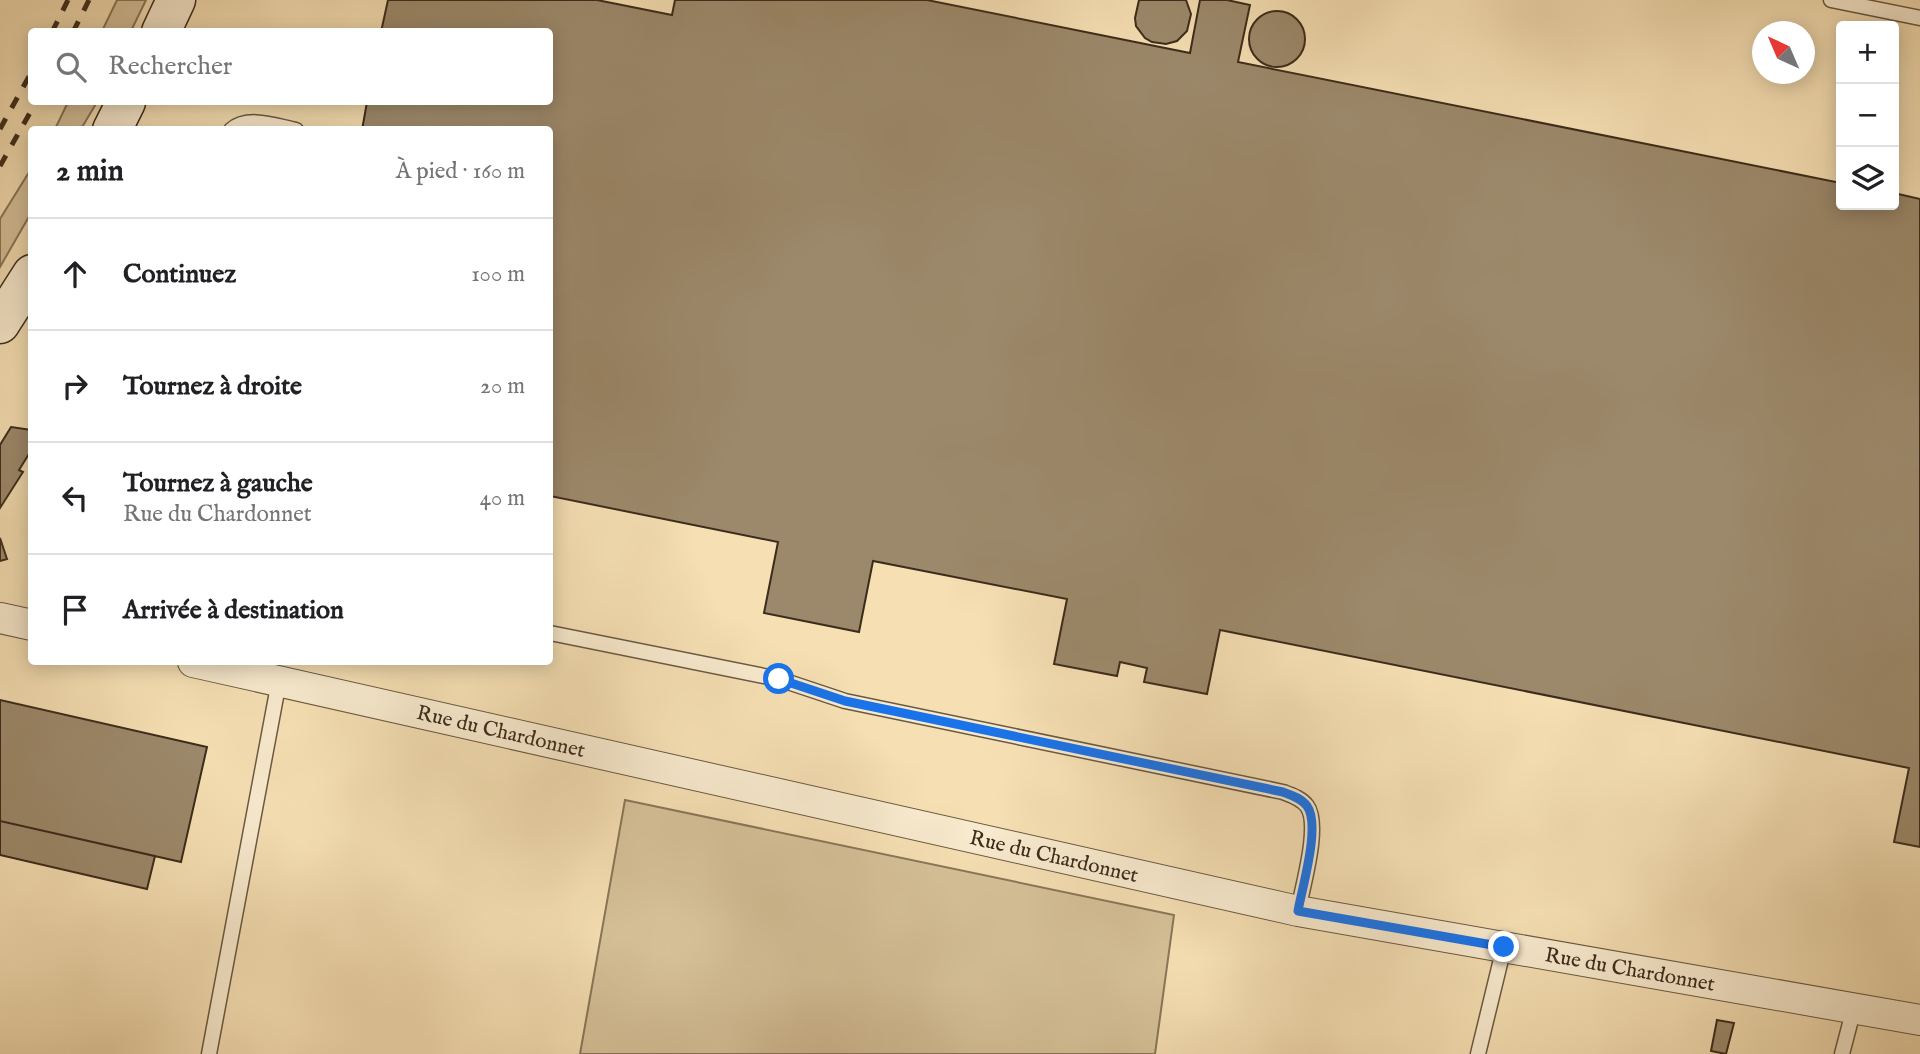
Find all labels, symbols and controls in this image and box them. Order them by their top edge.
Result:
north arrow [1752,21,1815,84]
map controls [1836,21,1899,210]
button: + [1836,21,1899,84]
search box [28,28,553,105]
icon: search [52,48,90,86]
text: Rechercher [108,50,232,83]
button: − [1836,84,1899,147]
button: layers [1836,147,1899,210]
text: 2 min [56,153,124,191]
text: À pied · 160 m [396,157,525,186]
icon: ahead [56,255,94,293]
text: Continuez [123,258,236,291]
text: 100 m [471,260,525,289]
icon: right [56,367,94,405]
text: Tournez à droite [123,370,302,403]
text: 20 m [480,372,525,401]
text: Tournez à gauche [123,467,313,500]
icon: left [56,479,94,517]
text: 40 m [480,484,525,513]
text: Rue du Chardonnet [123,500,312,529]
icon: arrive [56,591,94,629]
text: Arrivée à destination [123,594,344,627]
route start [763,663,794,694]
street label: Rue du Chardonnet [414,700,588,765]
street label: Rue du Chardonnet [967,825,1141,890]
route end [1488,931,1519,962]
street label: Rue du Chardonnet [1543,942,1717,999]

